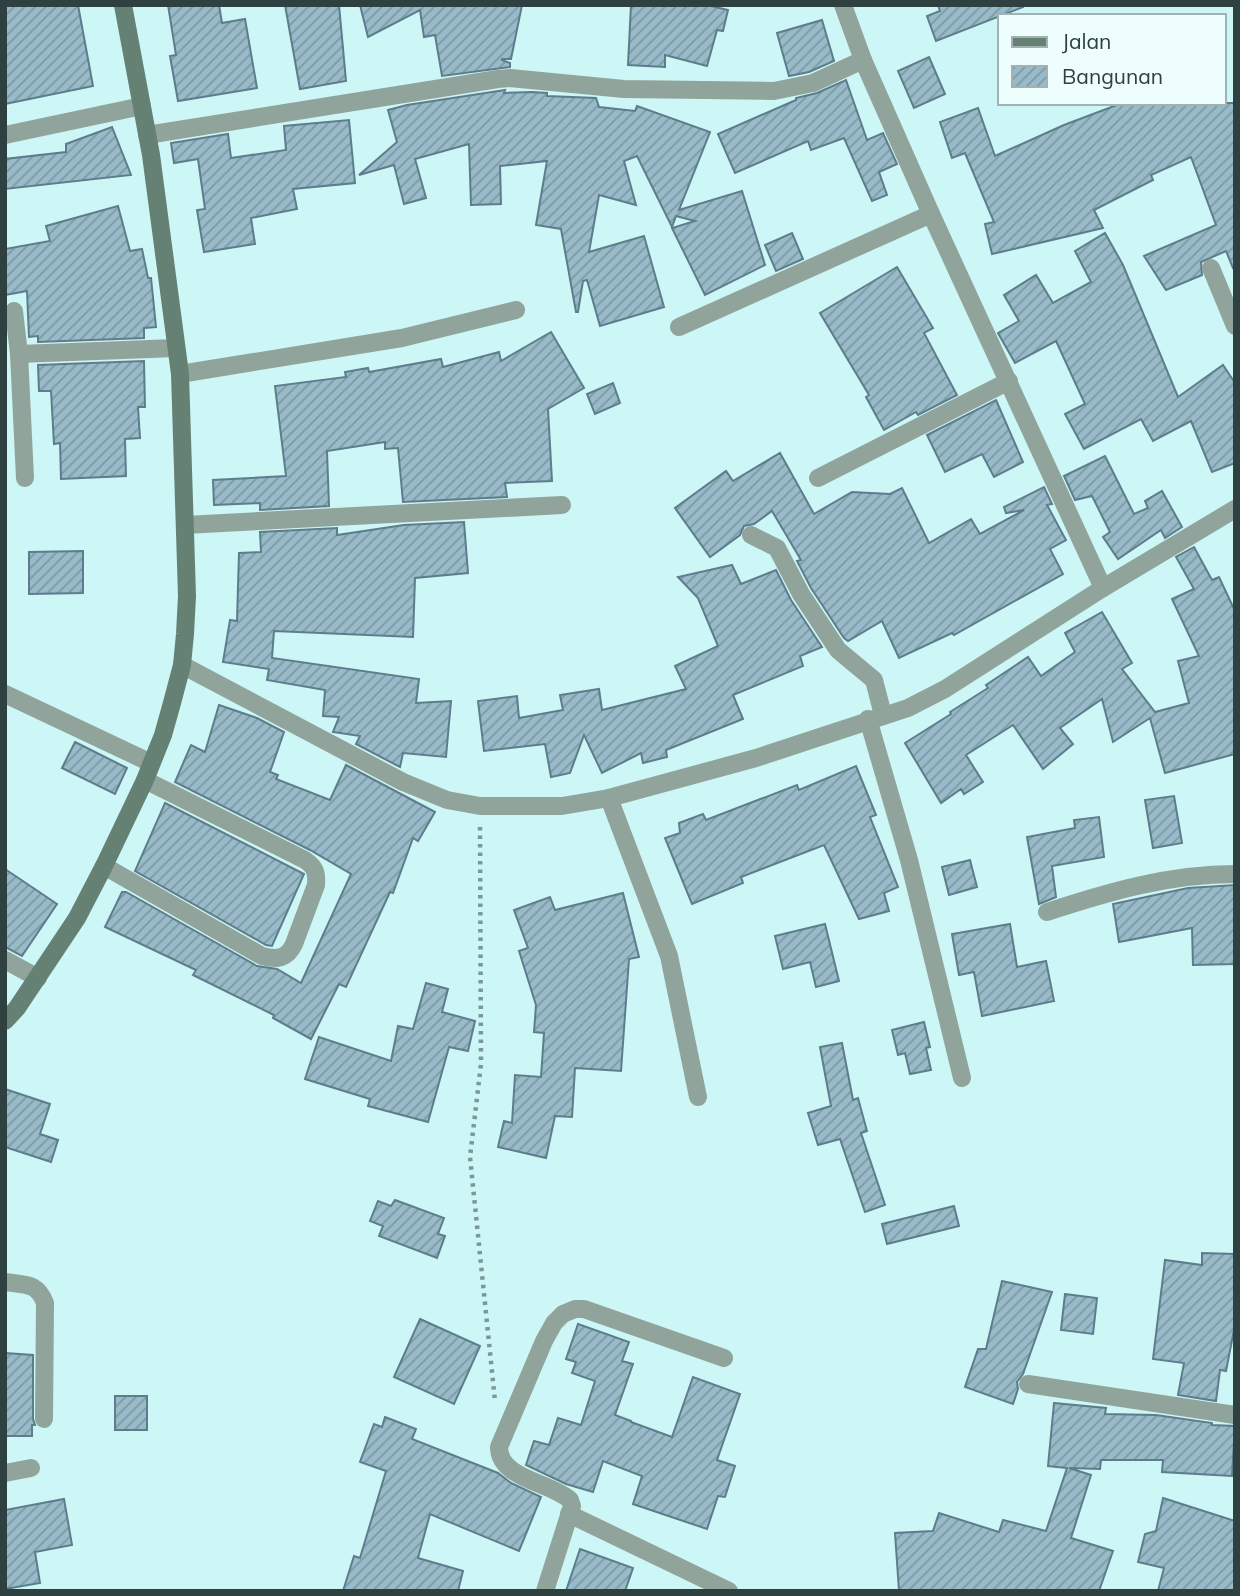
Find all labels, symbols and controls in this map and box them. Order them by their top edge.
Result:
legend [998,14,1226,105]
text: Jalan [1062,28,1111,54]
text: Bangunan [1062,63,1163,89]

